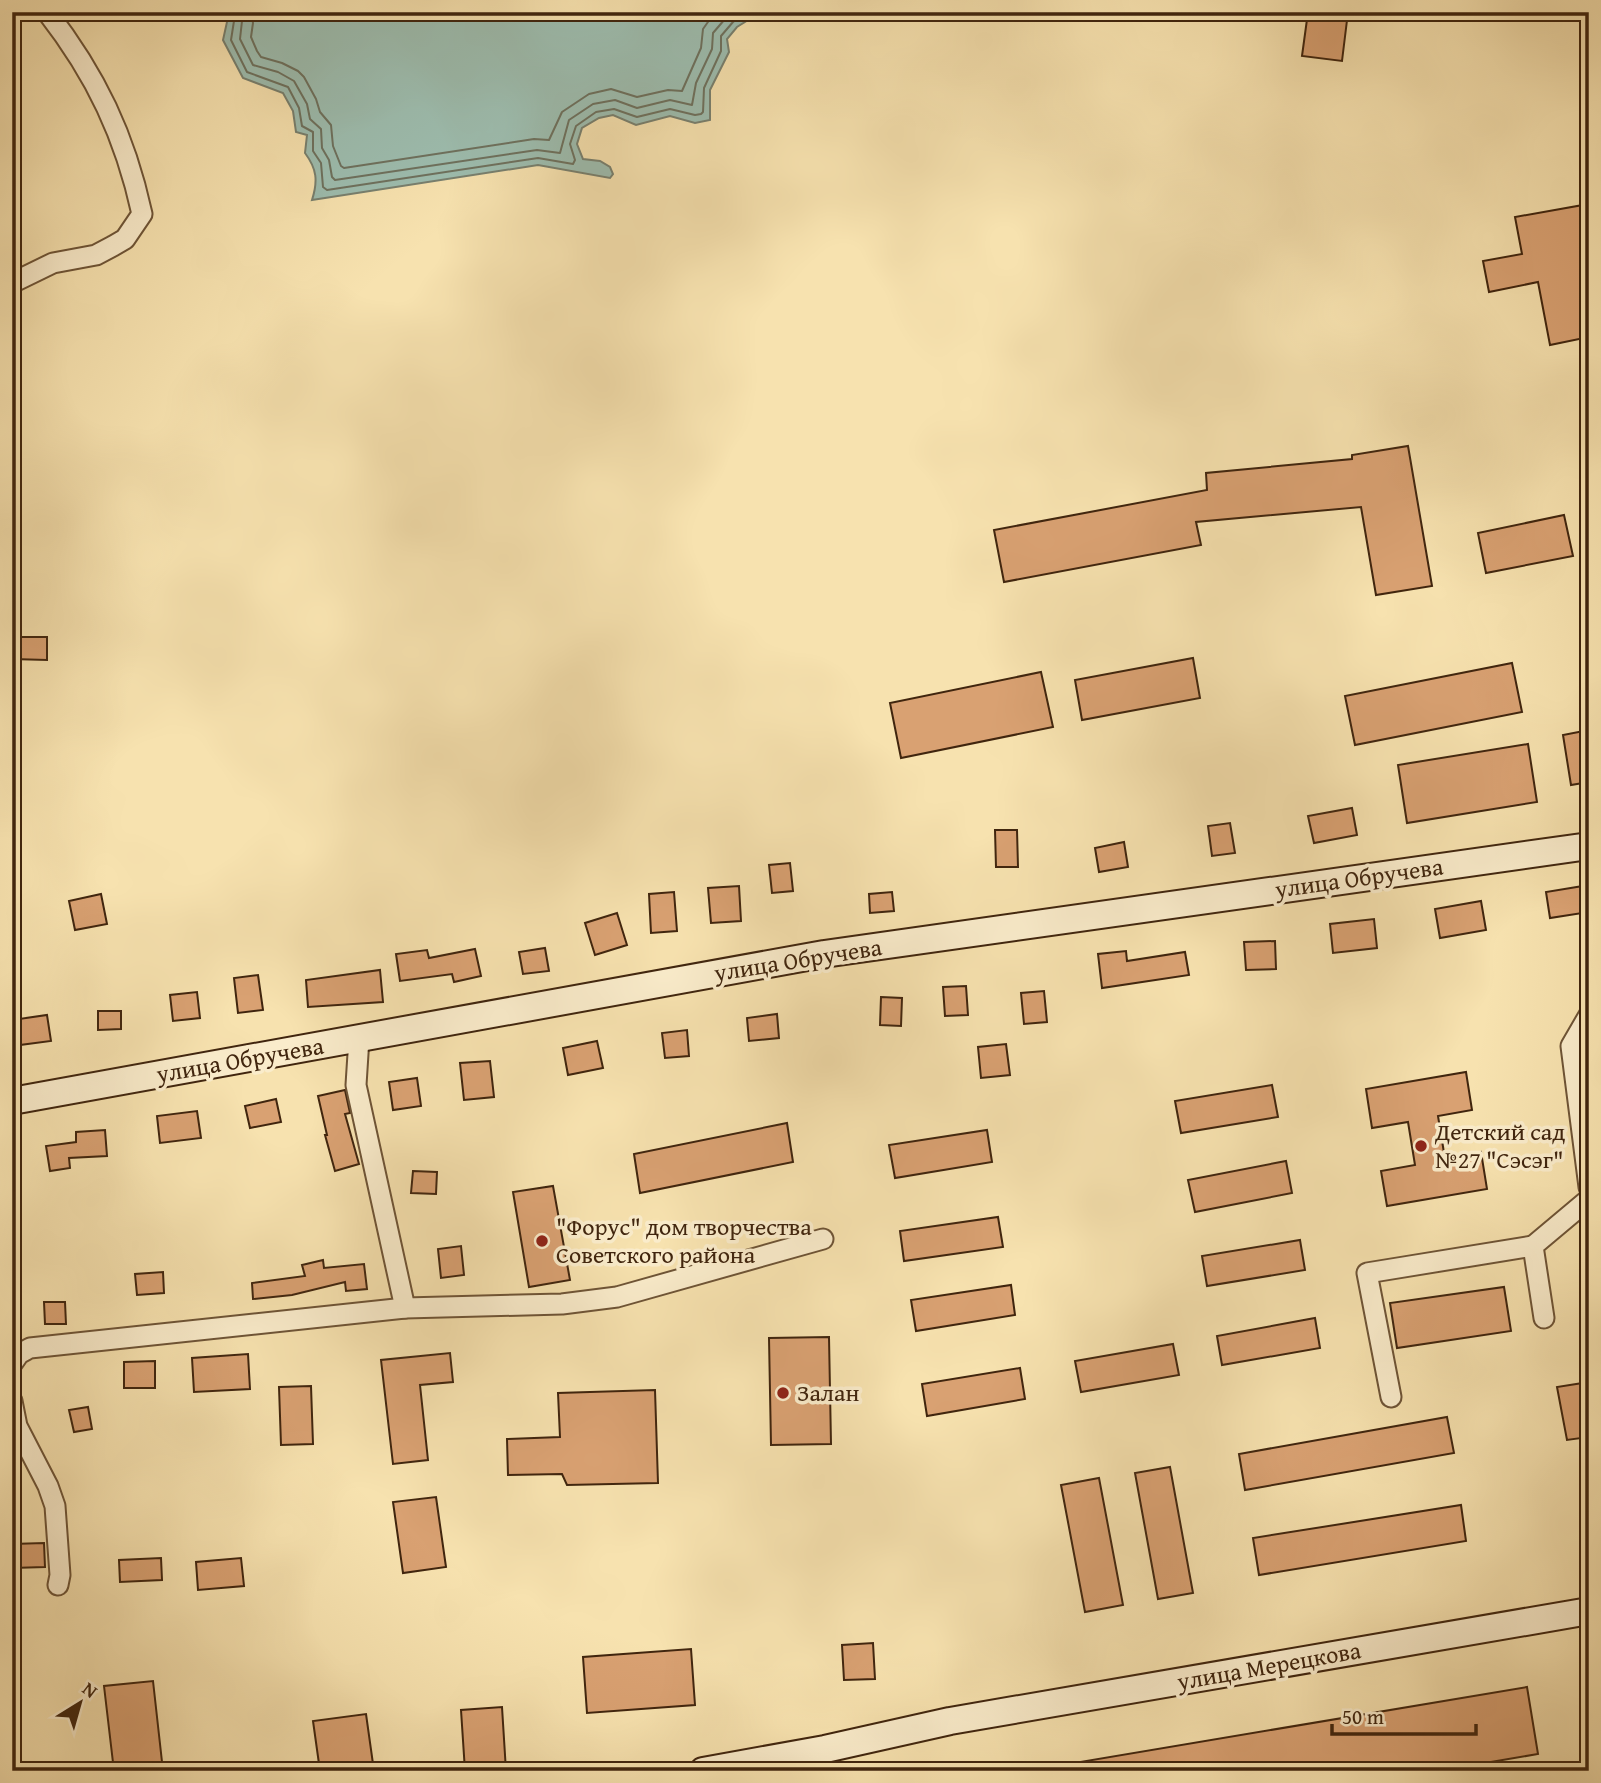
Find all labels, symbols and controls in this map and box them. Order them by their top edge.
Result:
street label: улица Обручева [1272,848,1446,907]
street label: улица Обручева [711,929,885,990]
street label: улица Обручева [153,1027,327,1092]
place label: Детский сад №27 "Сэсэг" [1434,1114,1565,1177]
marker: Детский сад №27 "Сэсэг" [1413,1138,1429,1154]
place label: "Форус" дом творчества Советского района [556,1209,812,1272]
marker: "Форус" дом творчества Советского района [534,1233,550,1249]
place label: Залан [797,1375,859,1410]
marker: Залан [775,1385,791,1401]
street label: улица Мерецкова [1173,1632,1364,1699]
north arrow [46,1668,116,1738]
text: N [77,1674,104,1705]
scale bar [1332,1692,1475,1736]
text: 50 m [1342,1701,1384,1732]

